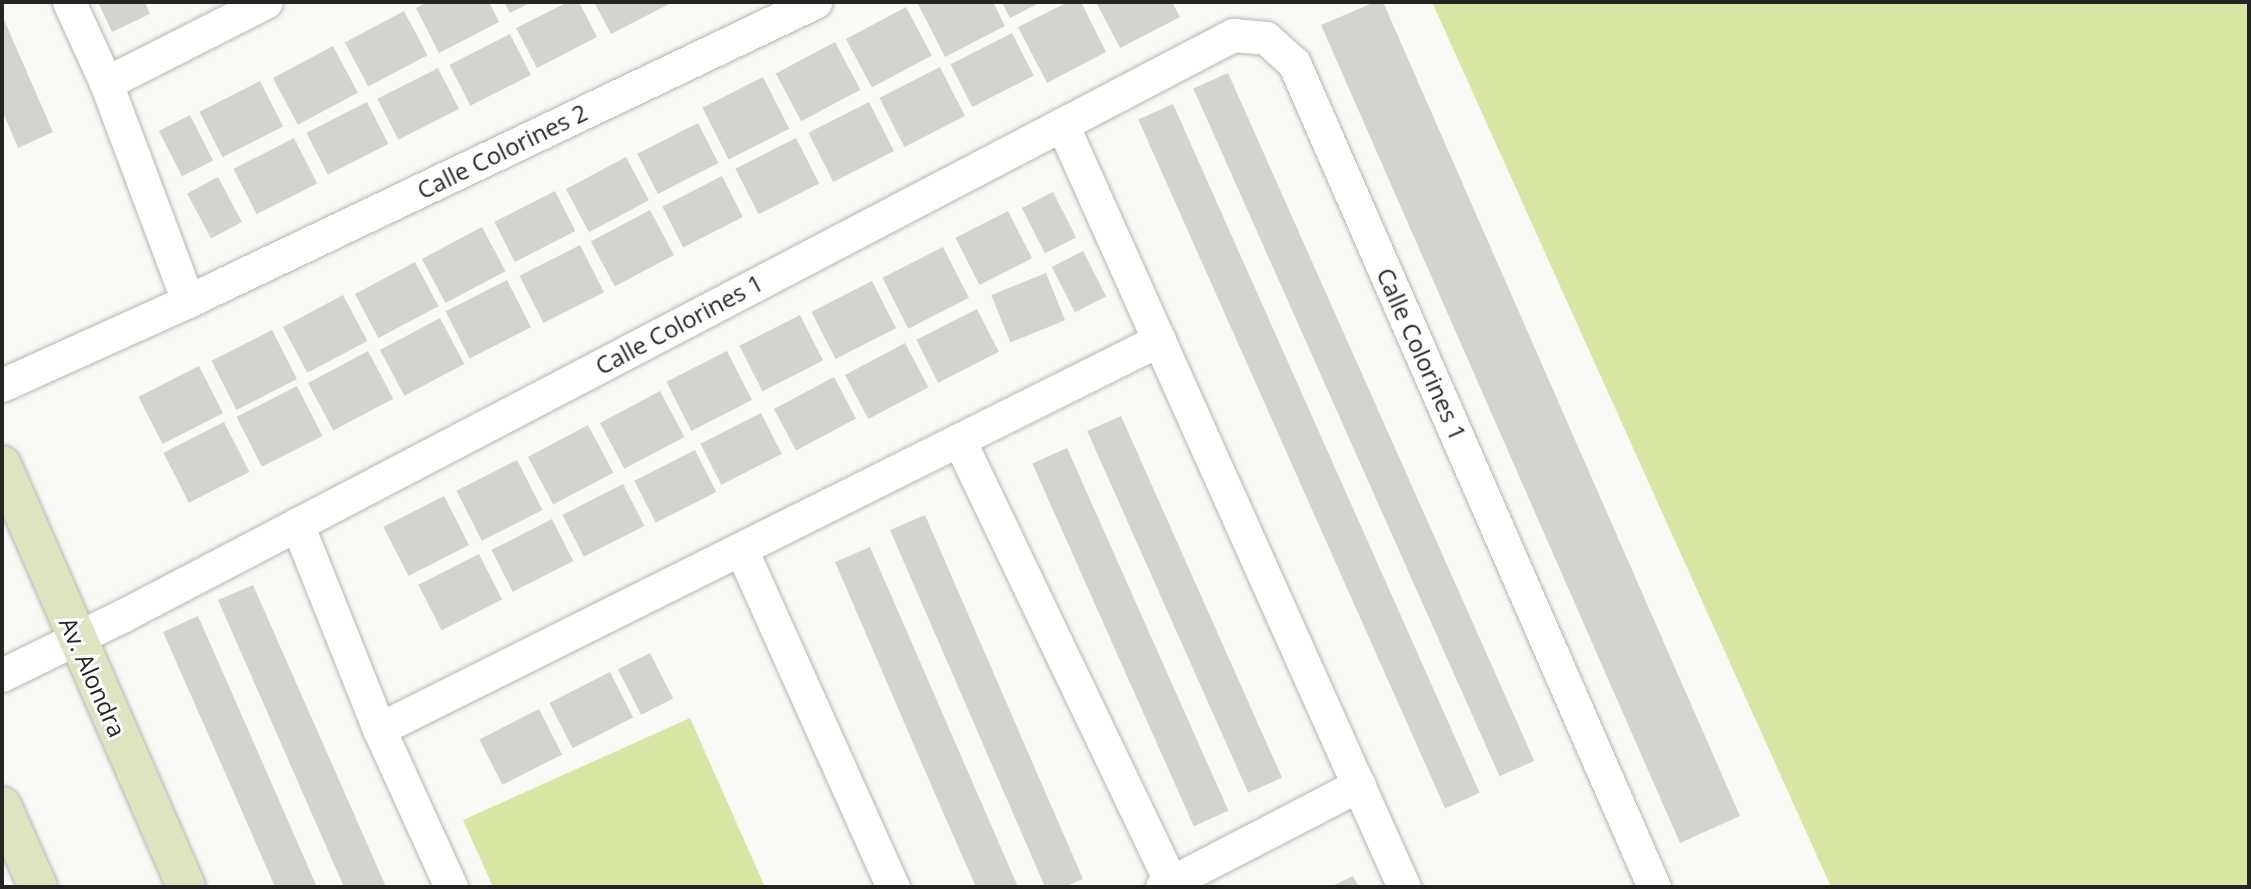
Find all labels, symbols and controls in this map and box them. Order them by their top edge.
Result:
street label: Calle Colorines 2 [412,97,592,205]
street label: Calle Colorines 1 [1371,263,1473,445]
street label: Calle Colorines 1 [590,268,768,380]
street label: Av. Alondra [54,613,132,741]

